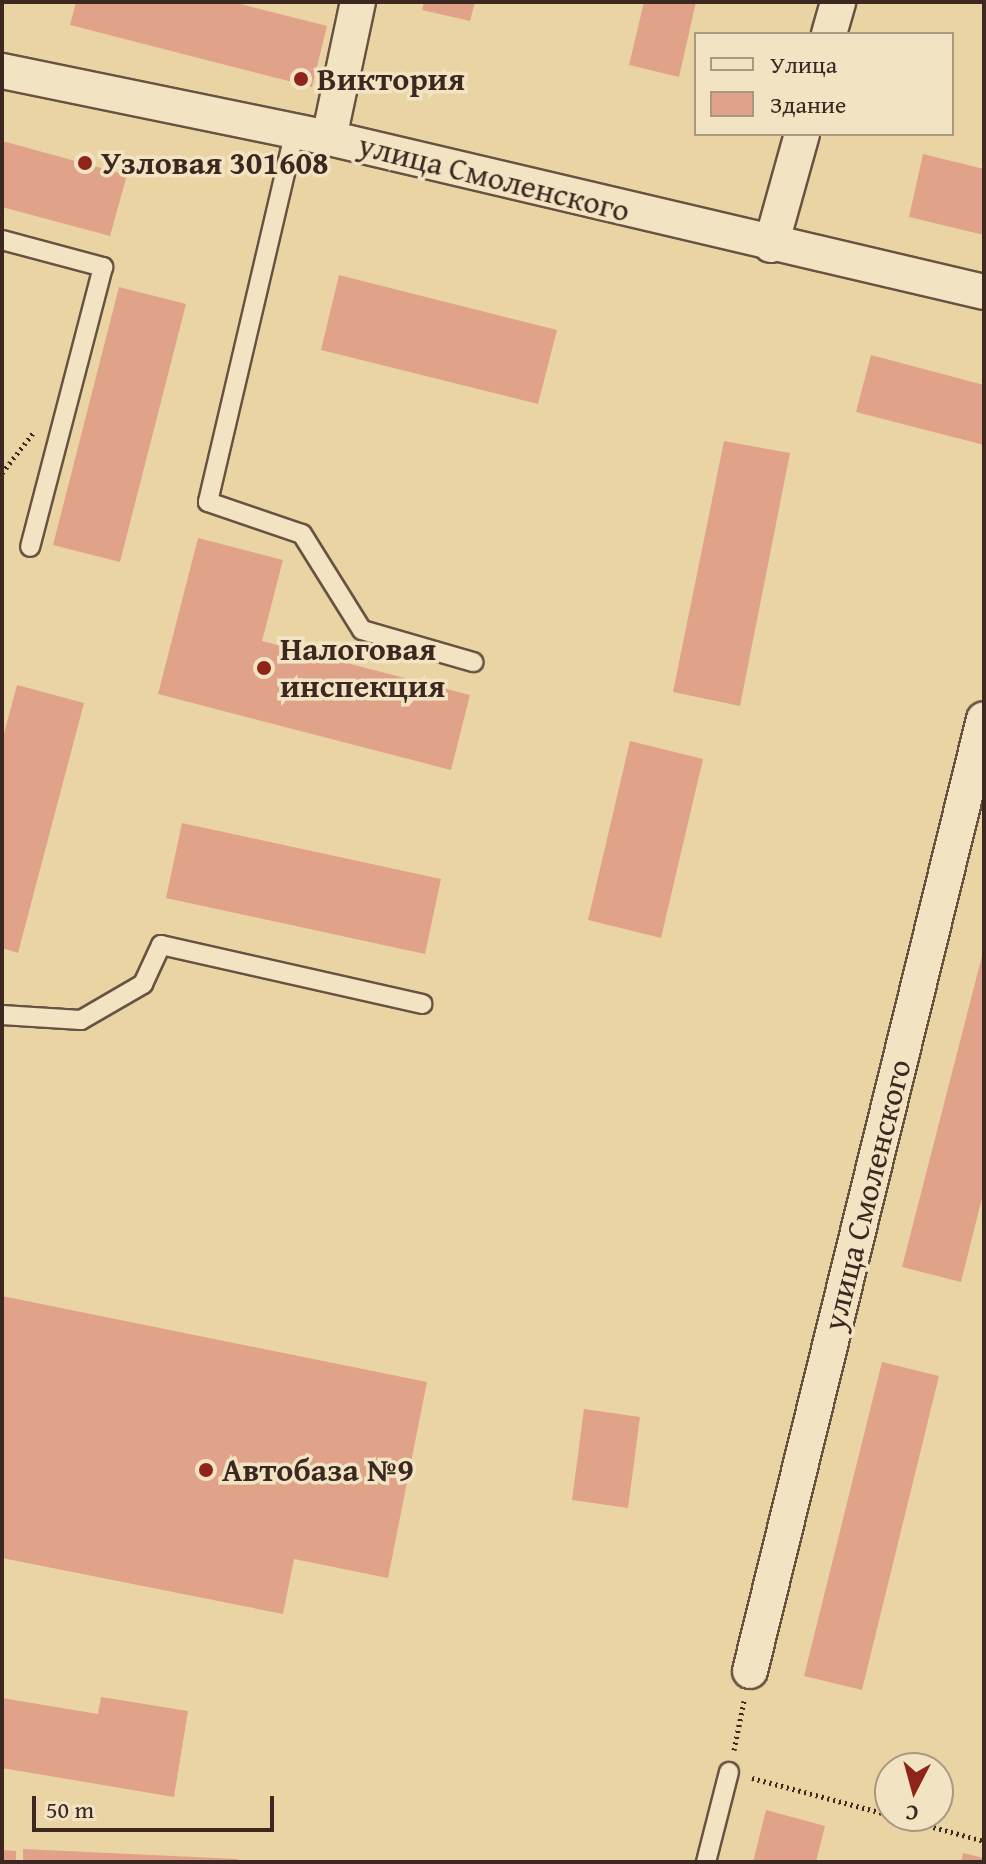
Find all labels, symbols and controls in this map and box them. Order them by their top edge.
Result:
legend [694,32,954,136]
text: Улица [770,47,837,82]
place label: Виктория [317,60,465,98]
marker: Виктория [292,70,310,88]
text: Здание [770,87,846,122]
street label: улица Смоленского [354,126,634,230]
place label: Узловая 301608 [101,144,329,182]
marker: Узловая 301608 [76,154,94,172]
place label: Налоговая инспекция [280,631,445,706]
marker: Налоговая инспекция [255,659,273,677]
street label: улица Смоленского [815,1055,919,1335]
place label: Автобаза №9 [222,1451,414,1489]
marker: Автобаза №9 [197,1461,215,1479]
north arrow [874,1752,954,1832]
scale bar [36,1780,278,1830]
text: 50 m [46,1792,94,1827]
text: С [904,1797,920,1830]

